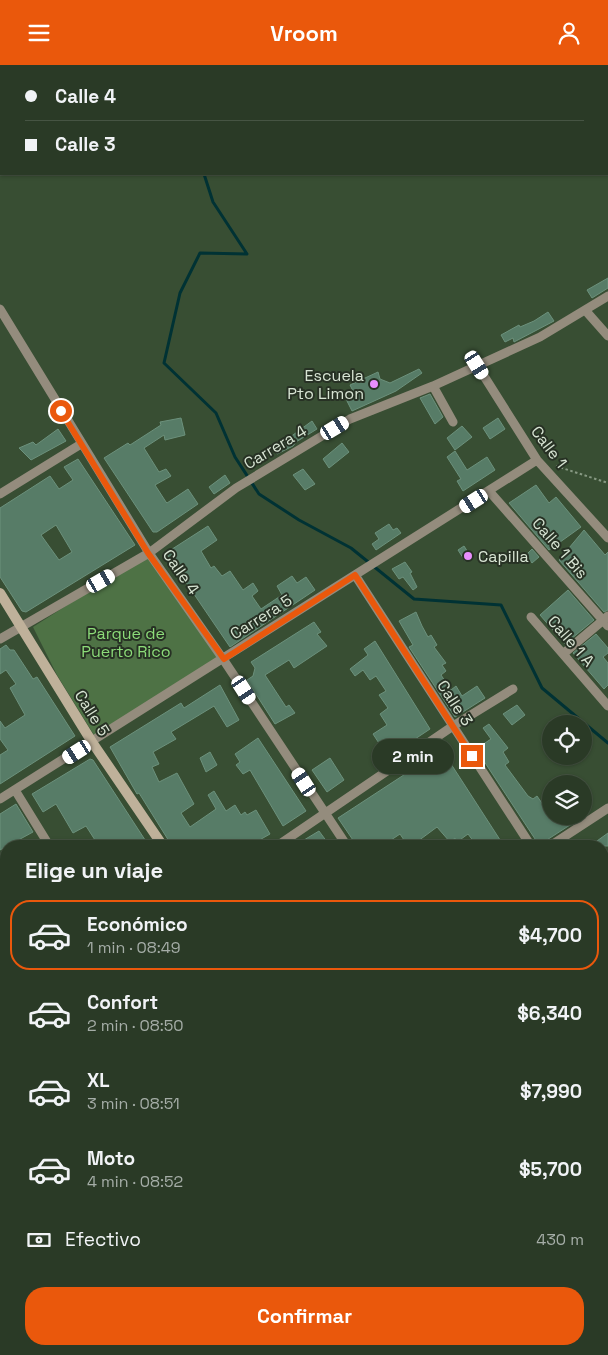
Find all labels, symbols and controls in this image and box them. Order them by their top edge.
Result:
icon: menu [25,19,53,47]
text: Vroom [270,19,338,47]
icon: person [555,19,583,47]
text: Calle 4 [55,84,116,109]
text: Calle 3 [55,132,116,157]
car [462,348,491,382]
place label: Escuela Pto Limon [287,365,364,404]
marker: Escuela Pto Limon [368,378,380,390]
route start [50,400,72,422]
car [318,414,351,442]
street label: Carrera 4 [240,420,310,474]
street label: Calle 1 [526,422,572,472]
car [457,487,490,515]
street label: Calle 1 Bis [528,513,592,583]
street label: Calle 4 [158,545,204,599]
place label: Capilla [478,546,529,567]
marker: Capilla [462,550,474,562]
car [84,567,117,595]
street label: Carrera 5 [226,590,296,644]
street label: Calle 1 A [543,611,599,671]
park label: Parque de Puerto Rico [81,623,171,662]
car [229,673,258,707]
street label: Calle 3 [432,676,478,730]
street label: Calle 5 [70,686,114,740]
map controls [542,715,592,825]
button: locate [542,715,592,765]
car [60,738,93,766]
callout: 2 min [372,739,454,773]
route end [461,745,483,767]
text: 2 min [392,746,434,767]
car [289,765,318,799]
button: layers [542,775,592,825]
text: Elige un viaje [25,856,163,884]
text: Económico [87,912,188,937]
icon: car [27,913,72,958]
text: $4,700 [518,923,582,948]
text: 1 min · 08:49 [87,937,181,958]
text: Confort [87,990,158,1015]
icon: car [27,991,72,1036]
text: $6,340 [517,1001,582,1026]
text: 2 min · 08:50 [87,1015,184,1036]
text: XL [87,1068,110,1093]
icon: car [27,1069,72,1114]
text: $7,990 [520,1079,582,1104]
text: 3 min · 08:51 [87,1093,180,1114]
text: Moto [87,1146,135,1171]
icon: car [27,1147,72,1192]
text: $5,700 [519,1157,582,1182]
text: 4 min · 08:52 [87,1171,183,1192]
icon: cash [25,1226,53,1254]
text: Efectivo [65,1227,141,1252]
text: 430 m [536,1229,584,1250]
button: Confirmar [25,1287,584,1345]

